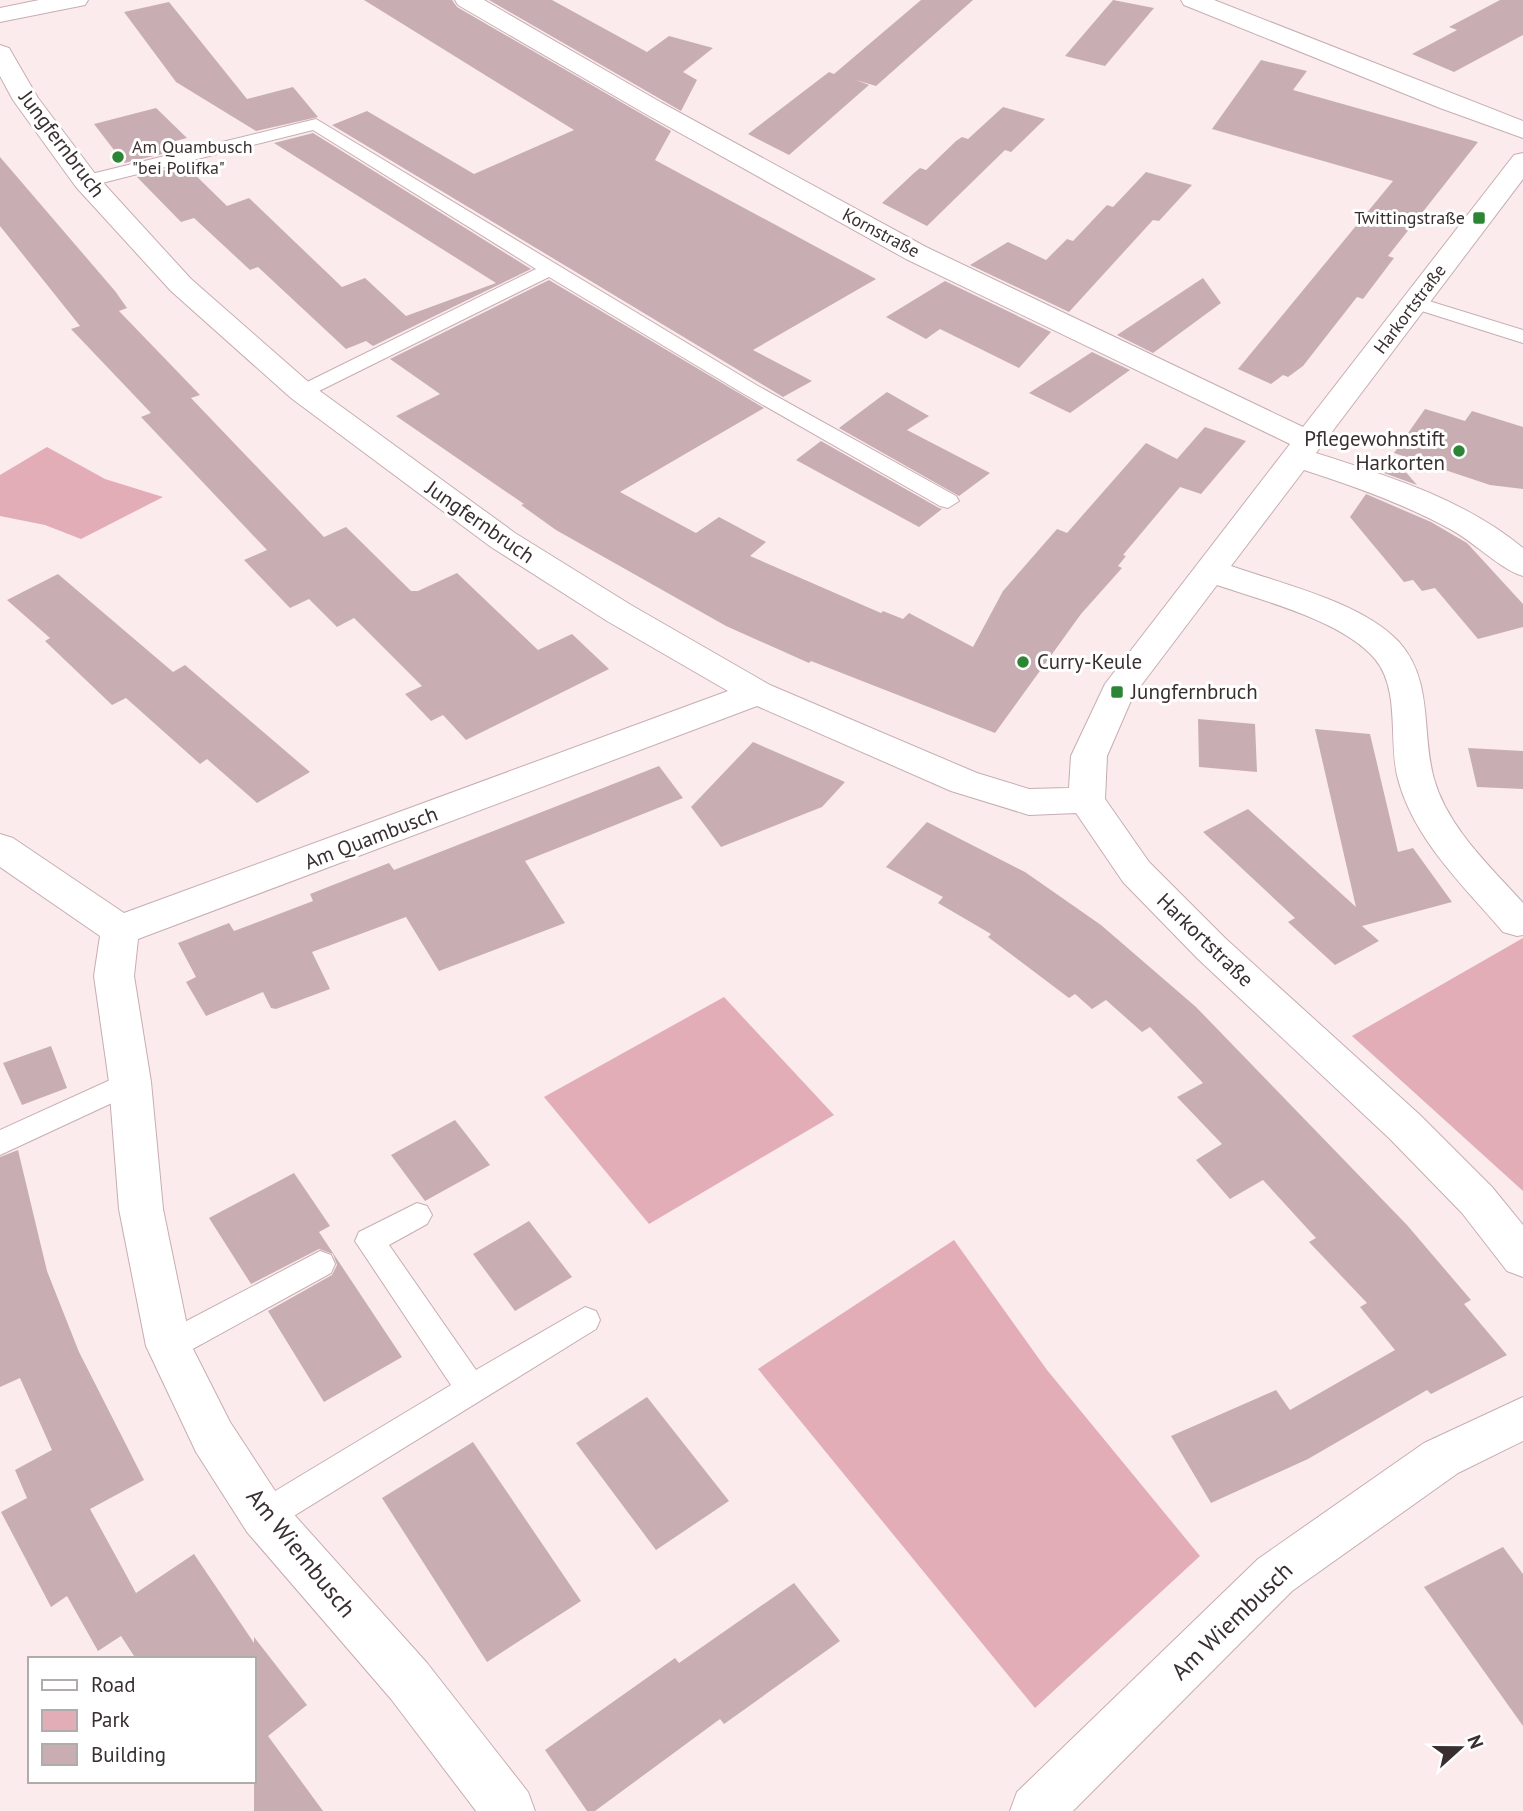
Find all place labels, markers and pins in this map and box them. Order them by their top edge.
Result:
place label: Am Quambusch "bei Polifka" [132,135,252,179]
marker: Am Quambusch "bei Polifka" [110,149,126,165]
place label: Twittingstraße [1354,206,1465,229]
marker: Twittingstraße [1471,210,1487,226]
place label: Pflegewohnstift Harkorten [1304,425,1445,476]
marker: Pflegewohnstift Harkorten [1451,443,1467,459]
place label: Curry-Keule [1037,648,1142,675]
marker: Curry-Keule [1015,654,1031,670]
place label: Jungfernbruch [1130,678,1258,705]
marker: Jungfernbruch [1109,684,1125,700]

